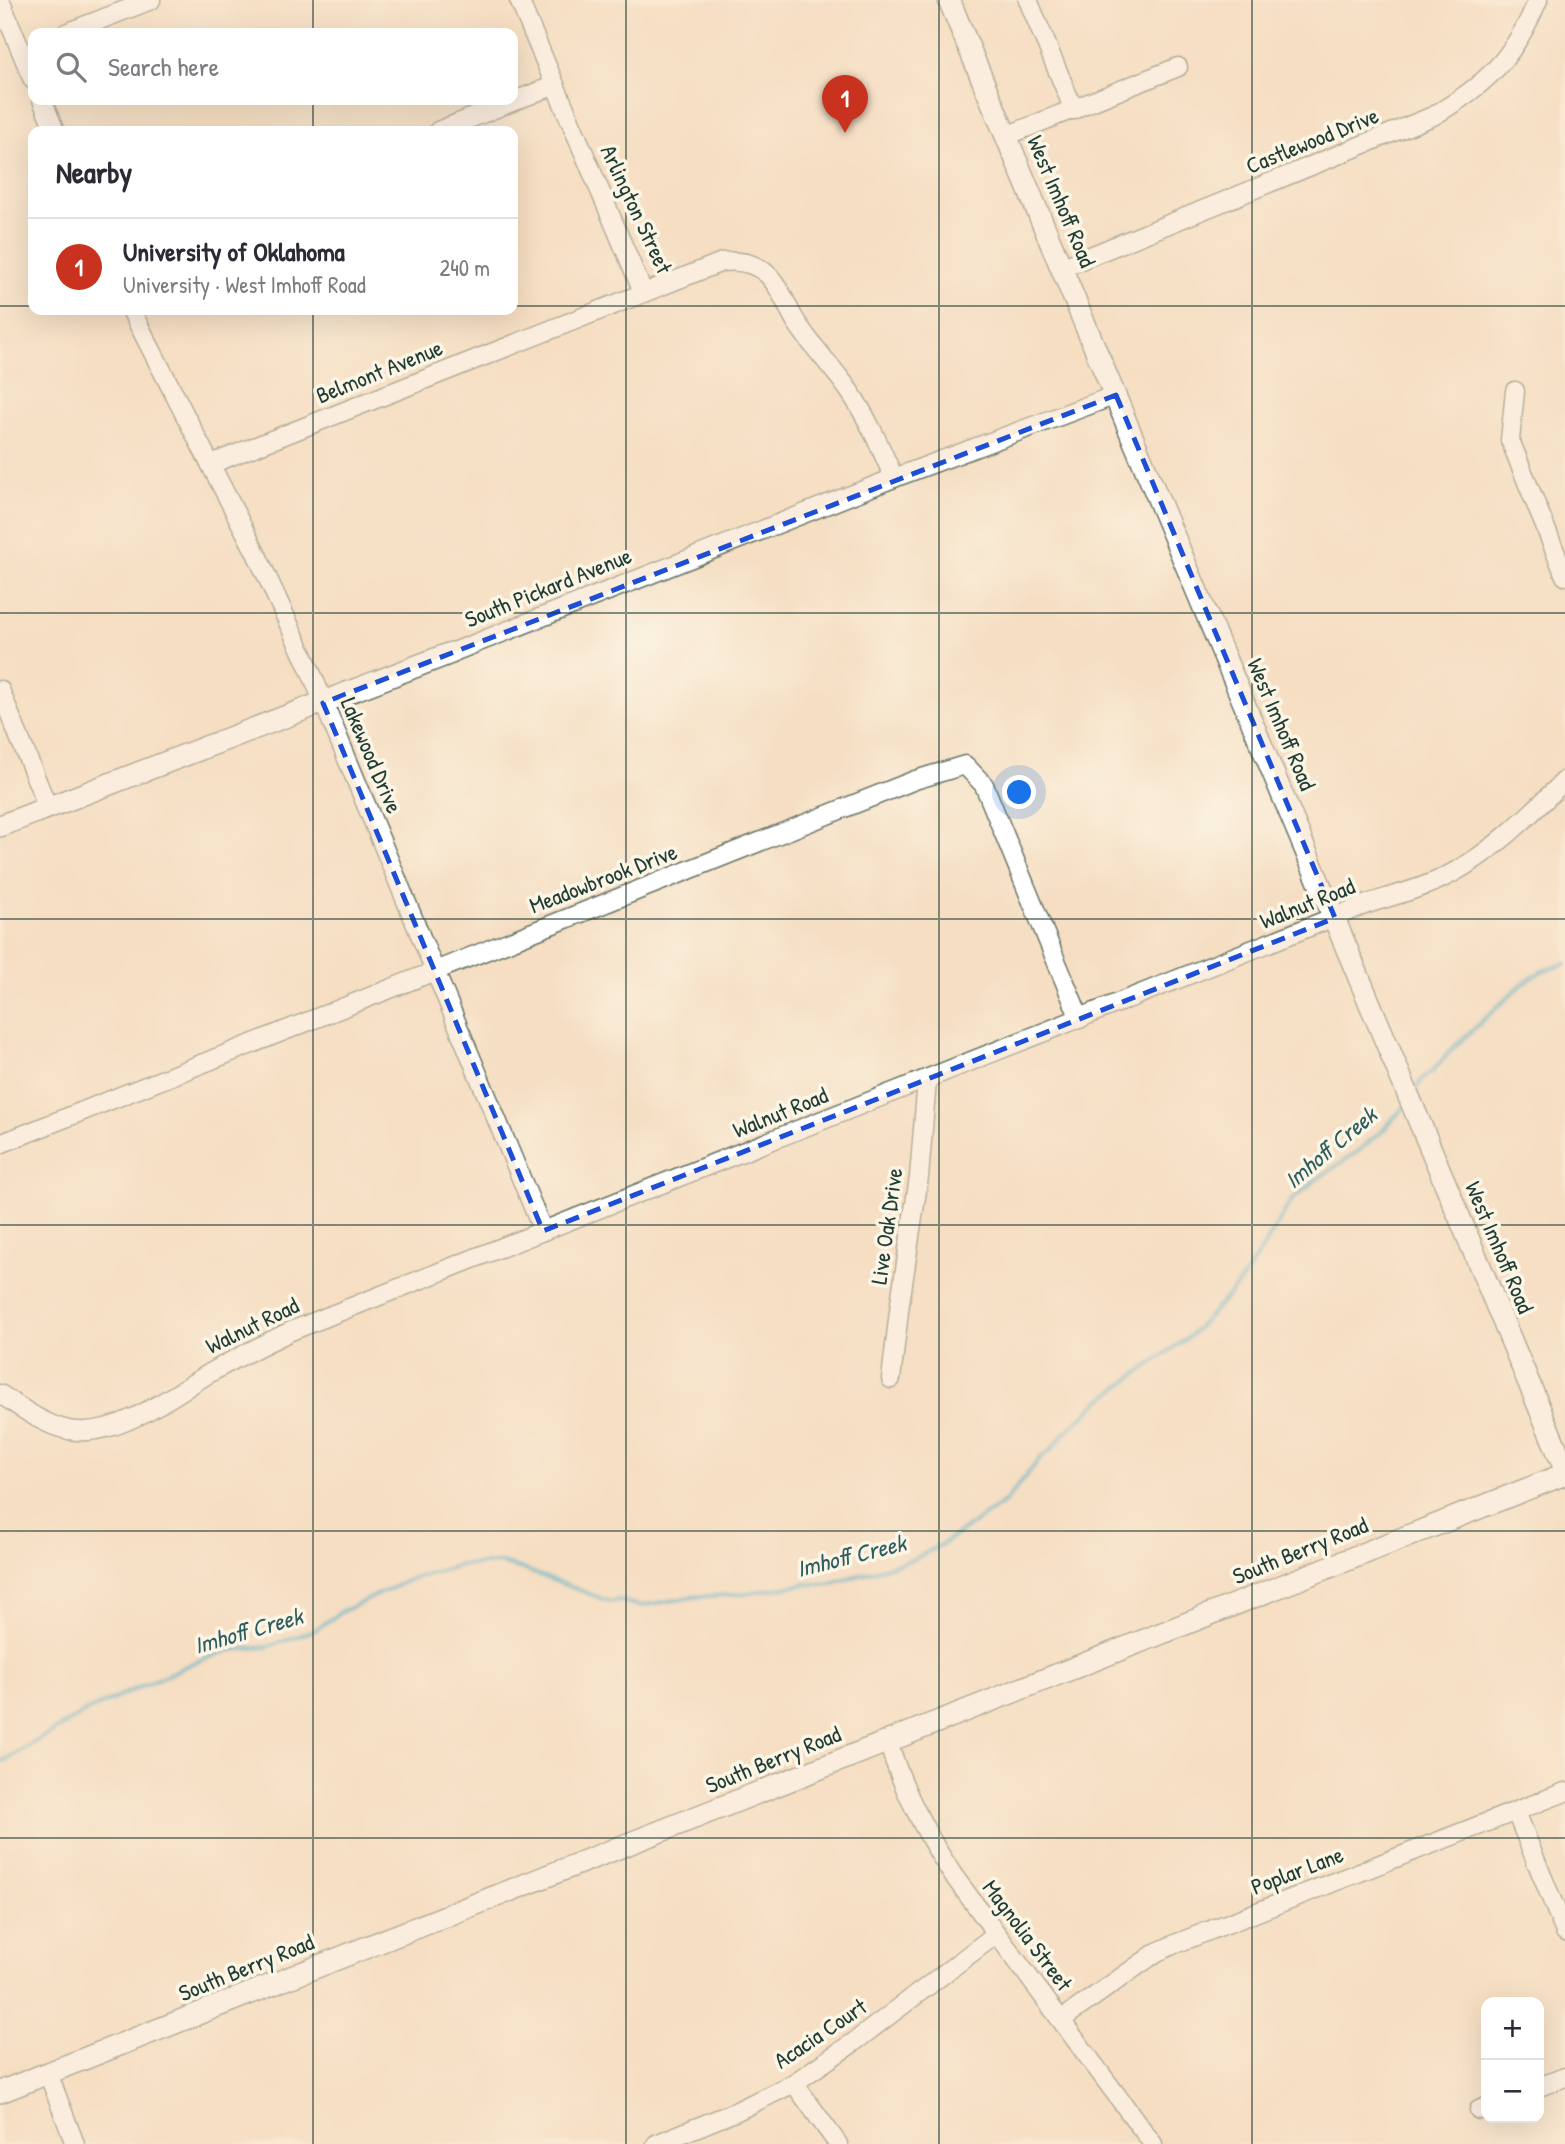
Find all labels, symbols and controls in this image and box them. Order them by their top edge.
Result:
search box [28,28,518,105]
icon: search [52,48,90,86]
text: Search here [108,49,219,84]
pin: 1 [822,75,868,133]
street label: Castlewood Drive [1241,99,1383,181]
street label: West Imhoff Road [1020,130,1104,272]
street label: Arlington Street [594,140,681,279]
text: Nearby [56,152,132,192]
text: University of Oklahoma [123,234,345,269]
text: 1 [75,252,83,283]
text: 240 m [439,252,490,283]
text: University · West Imhoff Road [123,269,366,300]
street label: Belmont Avenue [311,332,447,410]
street label: South Pickard Avenue [460,539,636,635]
street label: West Imhoff Road [1240,653,1324,795]
street label: Lakewood Drive [334,692,410,818]
your location [1002,775,1036,809]
street label: Meadowbrook Drive [525,836,681,920]
street label: Walnut Road [1255,870,1359,936]
street label: Walnut Road [728,1079,832,1145]
water label: Imhoff Creek [1277,1098,1384,1195]
street label: Live Oak Drive [862,1166,910,1286]
street label: West Imhoff Road [1458,1176,1542,1318]
street label: Walnut Road [200,1289,304,1361]
street label: South Berry Road [1228,1509,1372,1591]
water label: Imhoff Creek [793,1526,911,1584]
water label: Imhoff Creek [190,1599,308,1661]
street label: South Berry Road [701,1718,845,1800]
street label: Poplar Lane [1246,1838,1348,1902]
street label: Magnolia Street [976,1873,1081,1998]
street label: South Berry Road [174,1926,318,2008]
street label: Acacia Court [768,1990,873,2075]
map controls [1481,1997,1544,2123]
button: + [1481,1997,1544,2060]
button: − [1481,2060,1544,2123]

